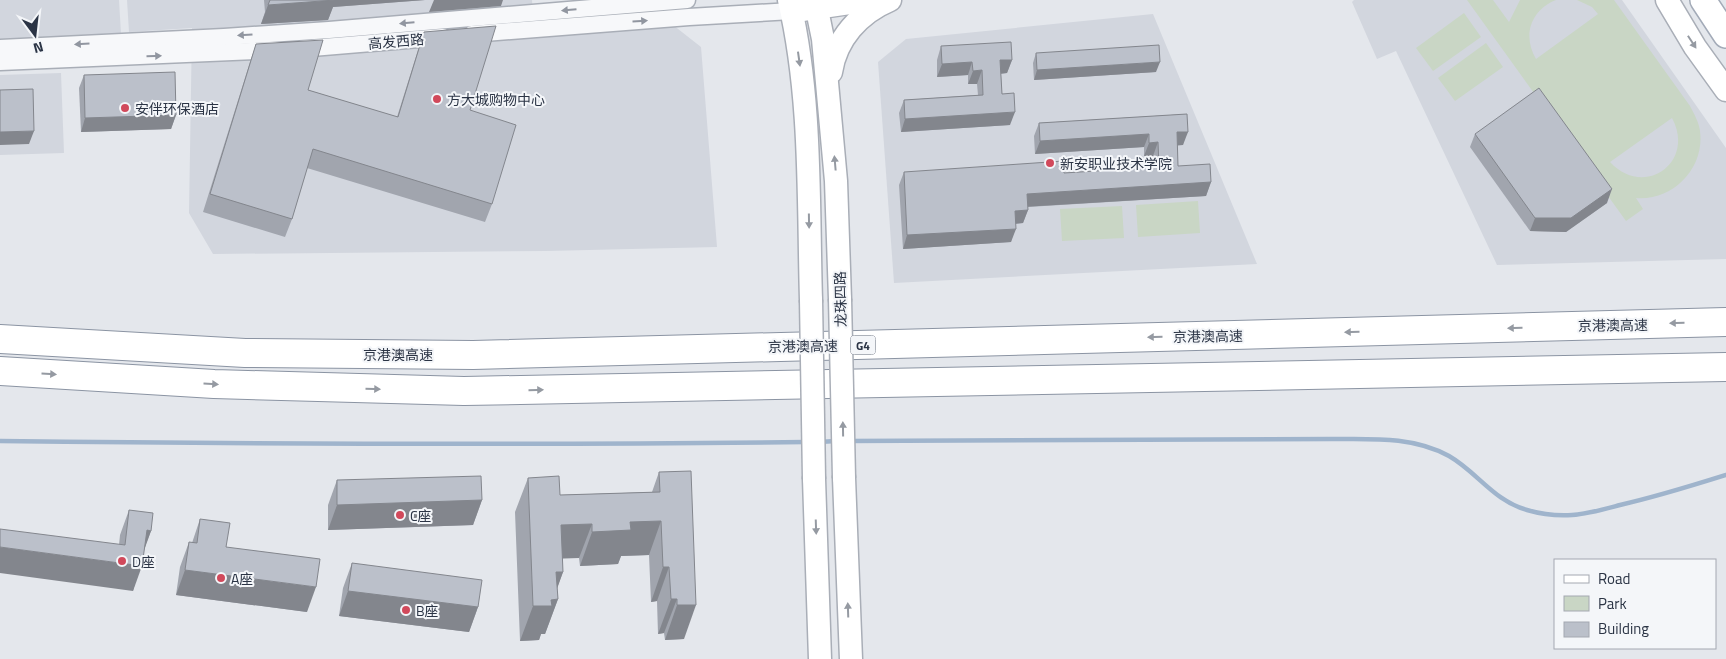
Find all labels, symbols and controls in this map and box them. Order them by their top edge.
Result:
one-way arrow [560,6,576,14]
north arrow [10,10,60,60]
one-way arrow [633,17,649,25]
one-way arrow [398,19,414,27]
street label: 高发西路 [367,28,425,54]
one-way arrow [236,32,252,40]
one-way arrow [1687,35,1696,49]
text: N [31,37,46,59]
one-way arrow [74,40,90,48]
one-way arrow [146,52,162,60]
one-way arrow [795,52,803,68]
place label: 方大城购物中心 [447,89,545,110]
marker: 方大城购物中心 [431,93,443,105]
place label: 安伴环保酒店 [135,98,219,119]
marker: 安伴环保酒店 [119,102,131,114]
place label: 新安职业技术学院 [1060,153,1172,174]
one-way arrow [831,155,839,171]
marker: 新安职业技术学院 [1044,157,1056,169]
one-way arrow [805,213,813,229]
street label: 龙珠四路 [829,271,851,327]
street label: 京港澳高速 [1578,314,1648,336]
one-way arrow [1669,320,1685,328]
one-way arrow [1507,324,1523,332]
street label: 京港澳高速 [1173,325,1243,347]
one-way arrow [1344,328,1360,336]
one-way arrow [1147,333,1163,341]
street label: 京港澳高速 [768,335,838,357]
road number: G4 [850,336,876,354]
street label: 京港澳高速 [363,344,433,365]
one-way arrow [41,370,57,378]
one-way arrow [203,380,219,388]
one-way arrow [366,385,382,393]
one-way arrow [528,386,544,394]
one-way arrow [839,421,847,437]
place label: C座 [410,505,432,526]
marker: C座 [394,509,406,521]
one-way arrow [812,520,820,536]
place label: D座 [132,551,155,572]
marker: D座 [116,555,128,567]
legend [1554,559,1716,649]
text: Road [1598,567,1630,590]
place label: A座 [231,568,253,589]
marker: A座 [215,572,227,584]
text: Park [1598,592,1627,615]
place label: B座 [416,600,439,621]
one-way arrow [844,602,852,618]
marker: B座 [400,604,412,616]
text: Building [1598,617,1649,640]

